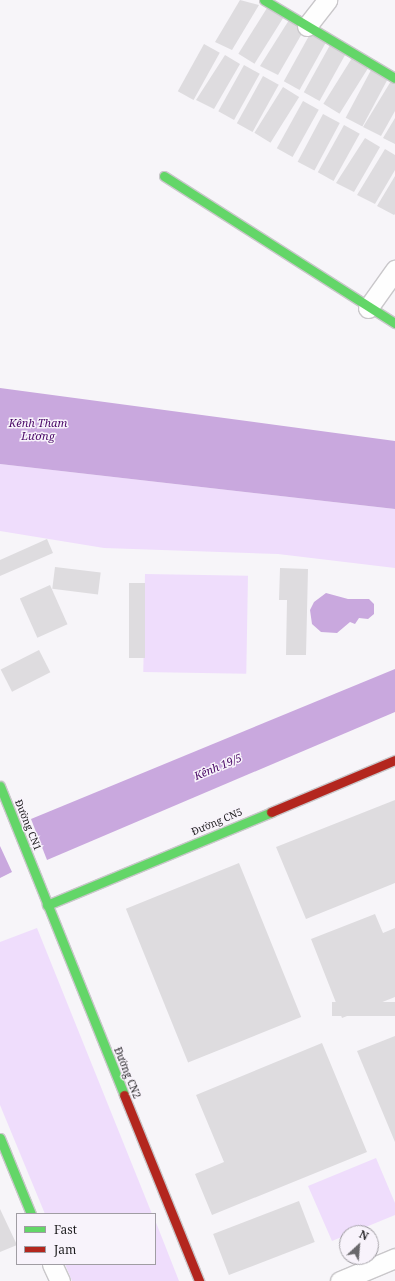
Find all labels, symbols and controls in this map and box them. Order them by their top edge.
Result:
water label: Kênh Tham Lương [9,417,67,443]
water label: Kênh 19/5 [192,751,244,783]
street label: Đường CN1 [12,798,44,852]
street label: Đường CN5 [190,806,244,838]
street label: Đường CN2 [111,1046,143,1100]
legend [16,1213,156,1265]
text: Fast [54,1221,77,1238]
north arrow [339,1225,379,1265]
text: N [357,1226,371,1243]
text: Jam [54,1241,76,1258]

